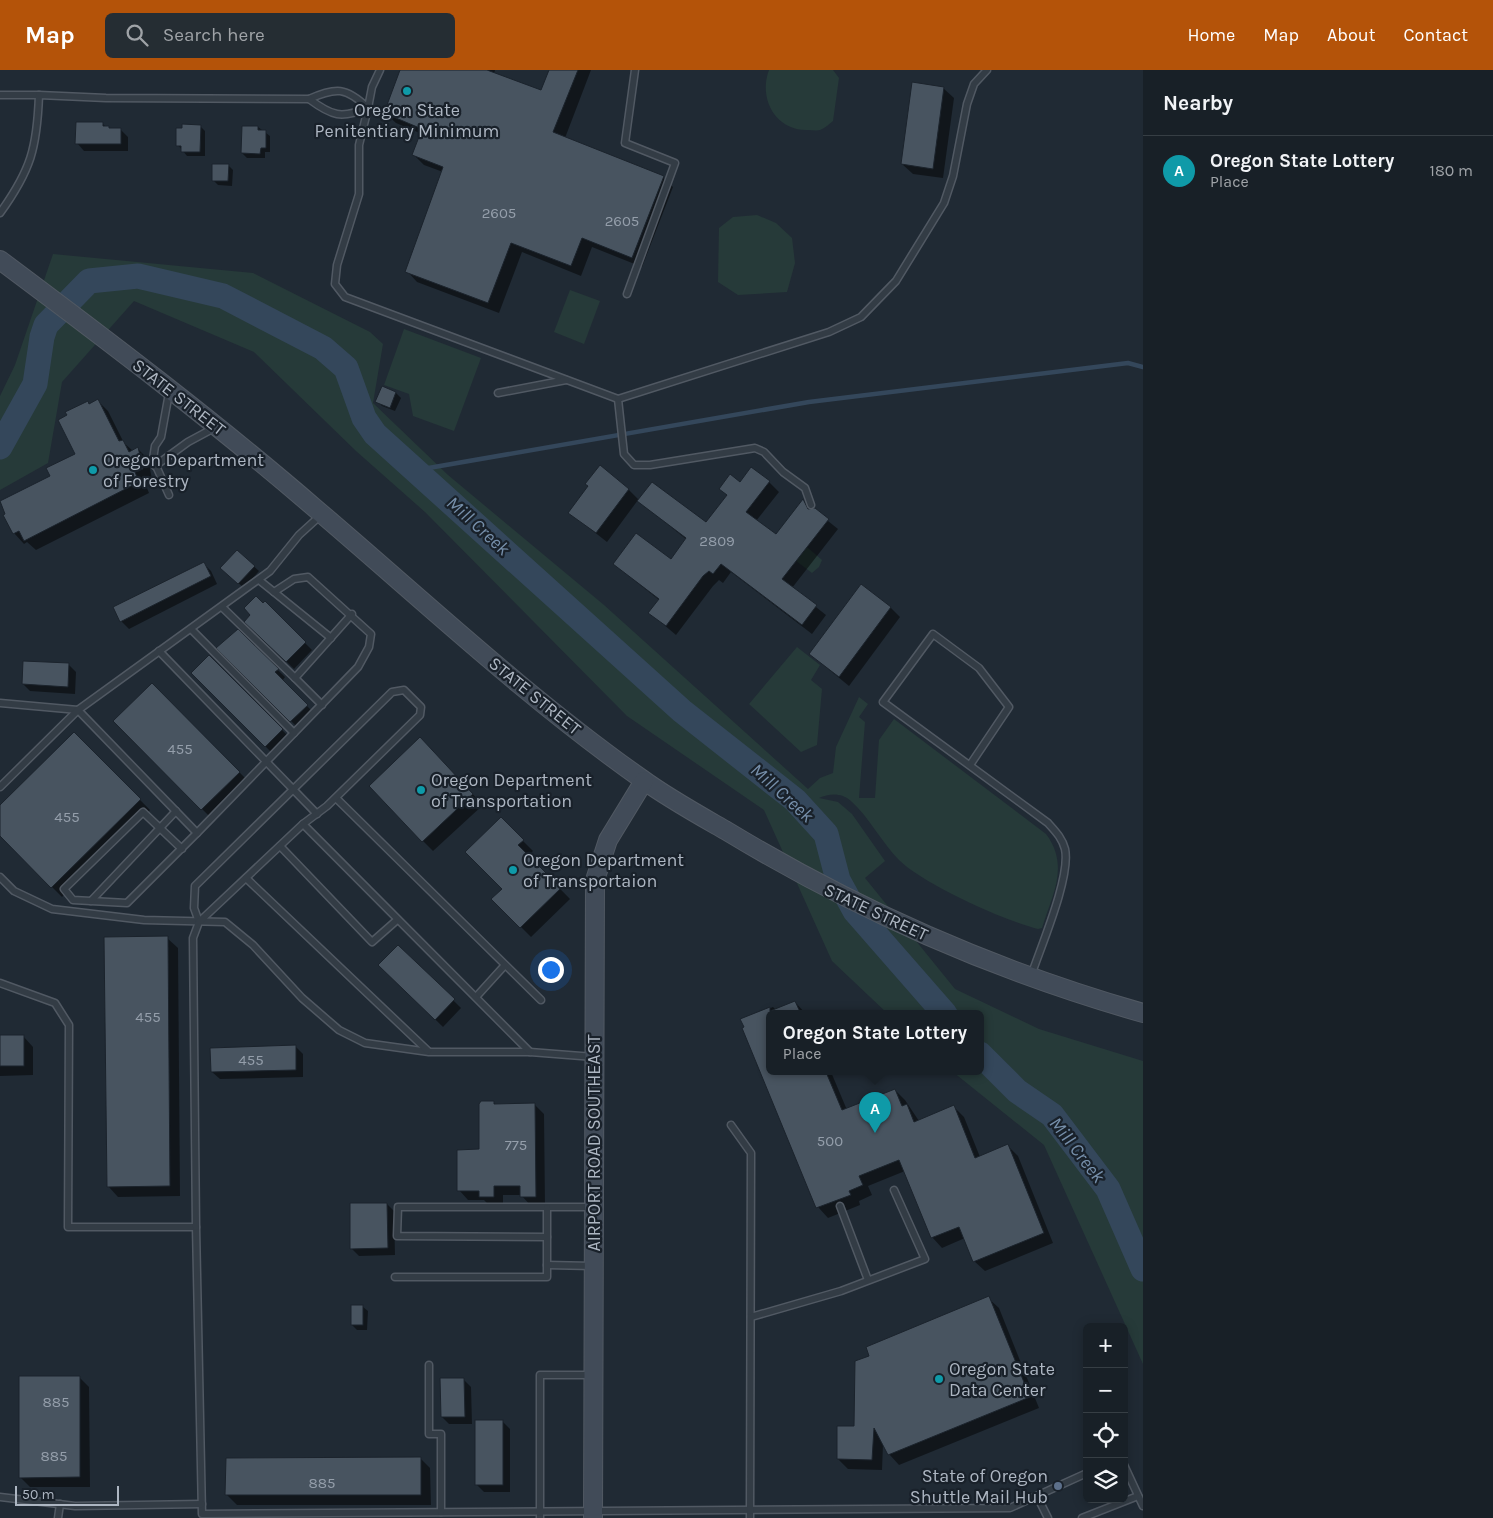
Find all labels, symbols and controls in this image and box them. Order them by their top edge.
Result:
search box [105,13,455,58]
text: Map [25,21,75,49]
icon: search [123,21,151,49]
text: Search here [163,24,265,46]
text: Home [1187,24,1235,46]
text: Map [1263,24,1299,46]
text: About [1327,24,1376,46]
text: Contact [1404,24,1468,46]
marker: Oregon State Penitentiary Minimum [401,85,413,97]
text: Nearby [1163,91,1233,115]
place label: Oregon State Penitentiary Minimum [315,99,499,142]
text: Oregon State Lottery [1210,150,1394,172]
text: A [1174,161,1184,180]
text: 180 m [1430,161,1473,180]
text: Place [1210,172,1249,191]
house number: 2605 [482,204,516,222]
house number: 2605 [605,212,639,230]
street label: STATE STREET [128,354,230,440]
place label: Oregon Department of Forestry [103,449,264,492]
marker: Oregon Department of Forestry [87,464,99,476]
water label: Mill Creek [442,492,514,560]
house number: 2809 [699,532,735,550]
street label: STATE STREET [484,652,586,740]
house number: 455 [167,740,193,758]
water label: Mill Creek [746,759,818,827]
place label: Oregon Department of Transportation [431,769,592,812]
marker: Oregon Department of Transportation [415,784,427,796]
house number: 455 [54,808,80,826]
place label: Oregon Department of Transportaion [523,849,684,892]
marker: Oregon Department of Transportaion [507,864,519,876]
street label: STATE STREET [820,878,932,946]
your location [538,957,564,983]
house number: 455 [135,1008,161,1026]
popup [766,1010,984,1075]
text: Oregon State Lottery [783,1022,967,1044]
street label: AIRPORT ROAD SOUTHEAST [583,1034,605,1252]
text: Place [783,1044,821,1063]
house number: 455 [238,1051,264,1069]
pin: A [859,1092,891,1133]
water label: Mill Creek [1044,1113,1110,1188]
house number: 500 [817,1132,843,1150]
house number: 775 [505,1136,527,1154]
map controls [1083,1323,1128,1503]
button: + [1083,1323,1128,1368]
place label: Oregon State Data Center [949,1358,1055,1401]
button: − [1083,1368,1128,1413]
marker: Oregon State Data Center [933,1373,945,1385]
house number: 885 [43,1393,69,1411]
button: locate [1083,1413,1128,1458]
house number: 885 [41,1447,67,1465]
button: layers [1083,1458,1128,1503]
place label: State of Oregon Shuttle Mail Hub [910,1465,1048,1508]
house number: 885 [309,1474,335,1492]
marker: State of Oregon Shuttle Mail Hub [1052,1480,1064,1492]
scale bar [15,1483,119,1506]
text: 50 m [22,1486,55,1503]

